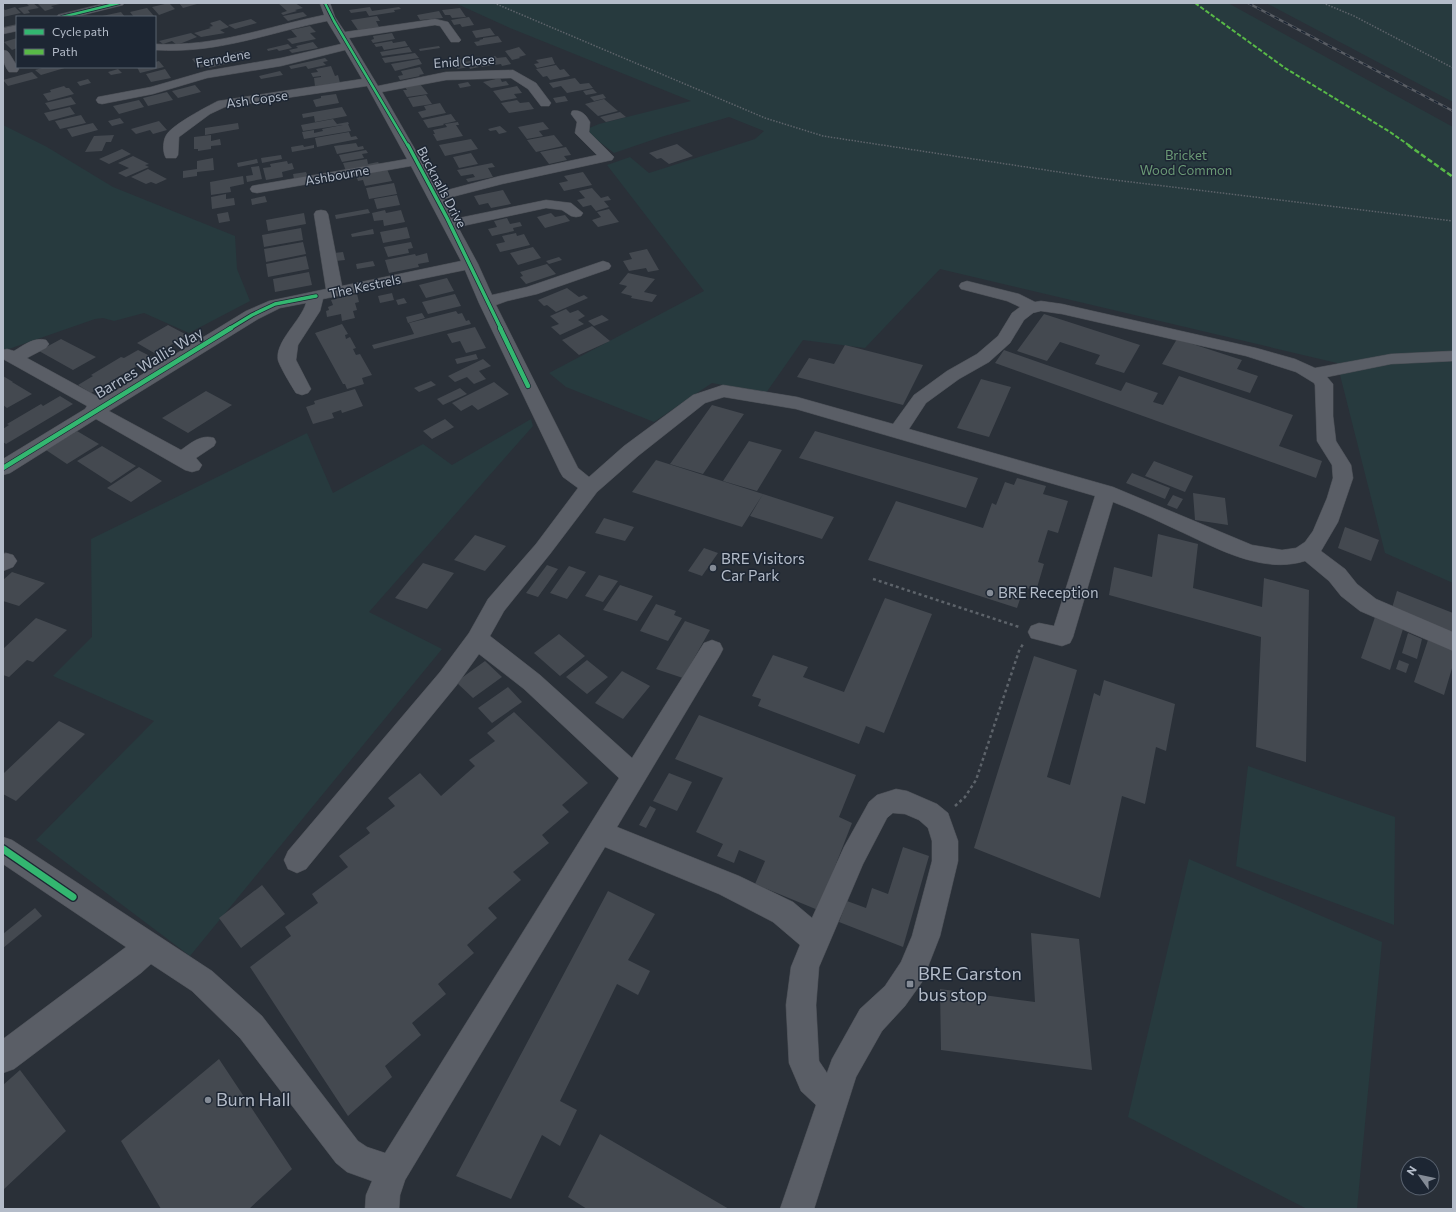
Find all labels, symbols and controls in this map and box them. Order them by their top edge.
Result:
legend [16,16,156,68]
text: Cycle path [52,24,109,38]
text: Path [52,44,78,58]
street label: Ferndene [194,45,252,71]
street label: Enid Close [433,51,495,71]
street label: Ash Copse [225,87,289,111]
street label: Bucknalls Drive [414,144,470,231]
park label: Bricket Wood Common [1140,147,1232,178]
street label: Ashbourne [304,161,370,188]
street label: The Kestrels [328,271,402,301]
street label: Barnes Wallis Way [91,323,206,402]
place label: BRE Visitors Car Park [721,549,805,584]
marker: BRE Visitors Car Park [708,563,718,573]
place label: BRE Reception [998,583,1099,601]
marker: BRE Reception [985,588,995,598]
place label: BRE Garston bus stop [918,962,1022,1005]
marker: BRE Garston bus stop [905,979,915,989]
place label: Burn Hall [216,1088,291,1110]
marker: Burn Hall [203,1095,213,1105]
north arrow [1400,1156,1440,1196]
text: N [1403,1163,1419,1177]

